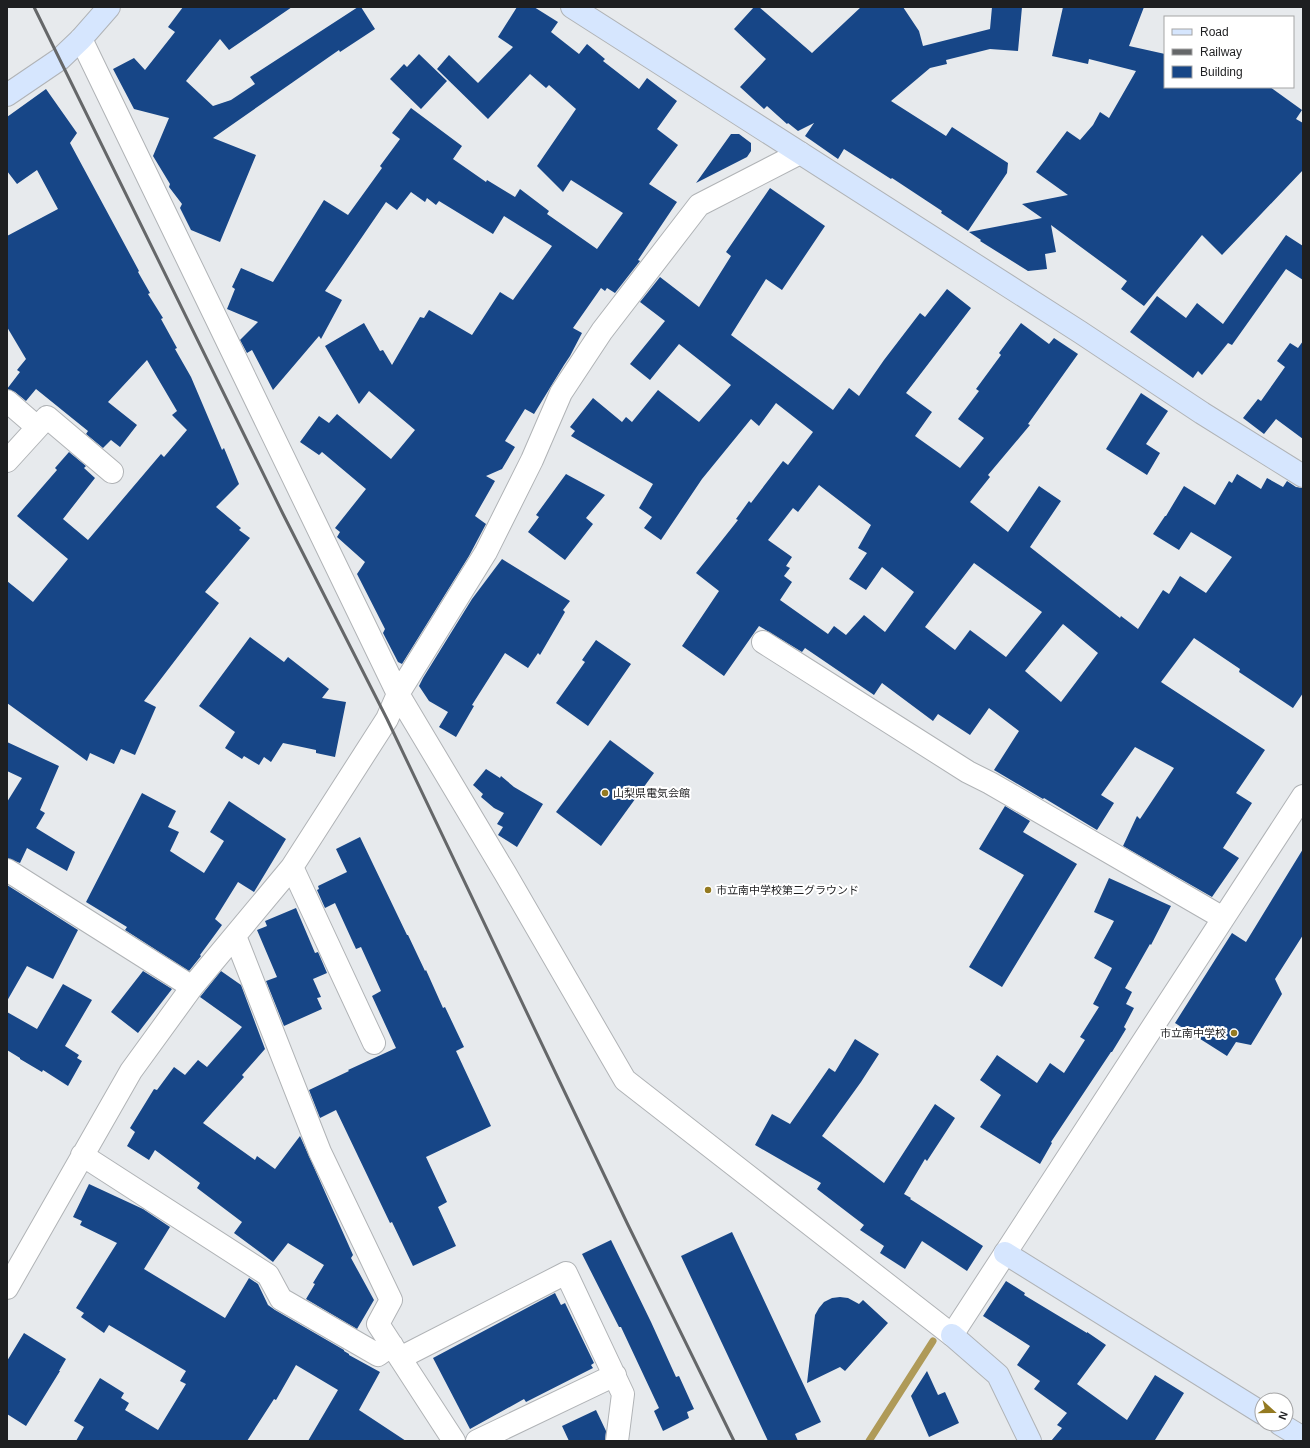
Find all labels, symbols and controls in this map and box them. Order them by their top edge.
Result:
legend [1164,16,1294,88]
text: Road [1200,25,1229,39]
text: Railway [1200,45,1242,59]
text: Building [1200,65,1243,79]
place label: 山梨県電気会館 [613,787,690,799]
marker: 山梨県電気会館 [600,788,610,798]
place label: 市立南中学校第二グラウンド [716,884,859,896]
marker: 市立南中学校第二グラウンド [703,885,713,895]
place label: 市立南中学校 [1160,1027,1226,1039]
marker: 市立南中学校 [1229,1028,1239,1038]
north arrow [1254,1392,1294,1432]
text: N [1276,1410,1290,1421]

